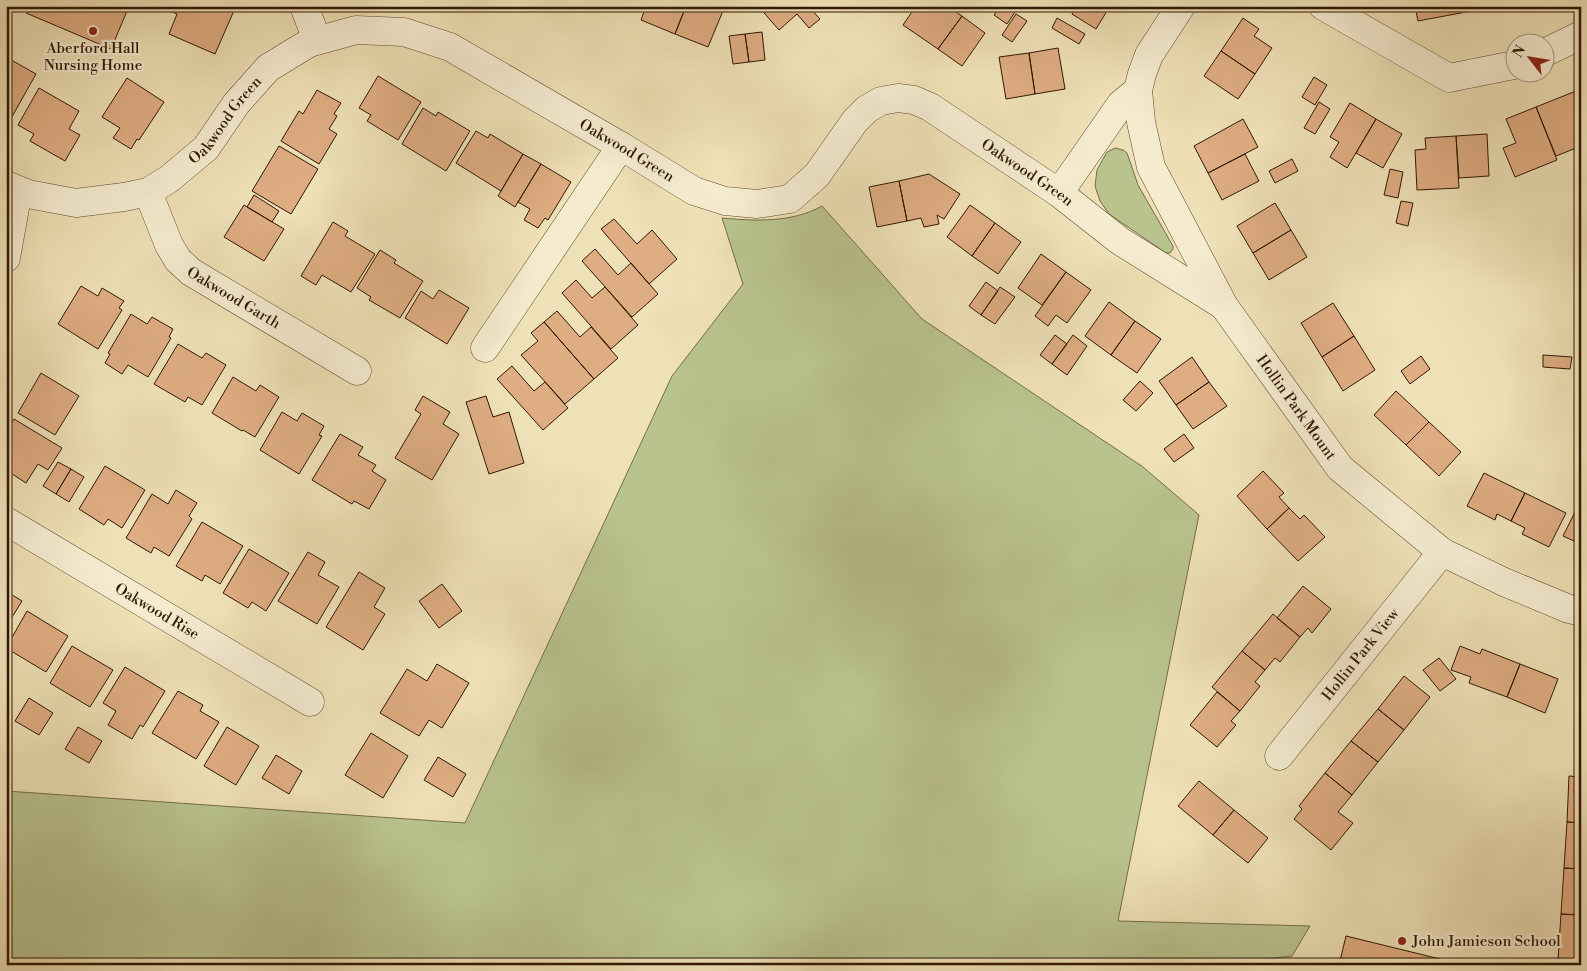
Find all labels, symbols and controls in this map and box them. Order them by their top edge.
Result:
marker: Aberford Hall Nursing Home [87,25,99,37]
north arrow [1504,32,1554,82]
place label: Aberford Hall Nursing Home [44,39,142,75]
text: N [1509,42,1530,61]
street label: Oakwood Green [184,72,266,168]
street label: Oakwood Green [576,115,678,186]
street label: Oakwood Green [978,134,1078,210]
street label: Oakwood Garth [183,262,284,333]
street label: Hollin Park Mount [1252,351,1341,464]
street label: Oakwood Rise [111,578,203,644]
street label: Hollin Park View [1317,604,1403,705]
place label: John Jamieson School [1411,932,1561,951]
marker: John Jamieson School [1396,935,1408,947]

